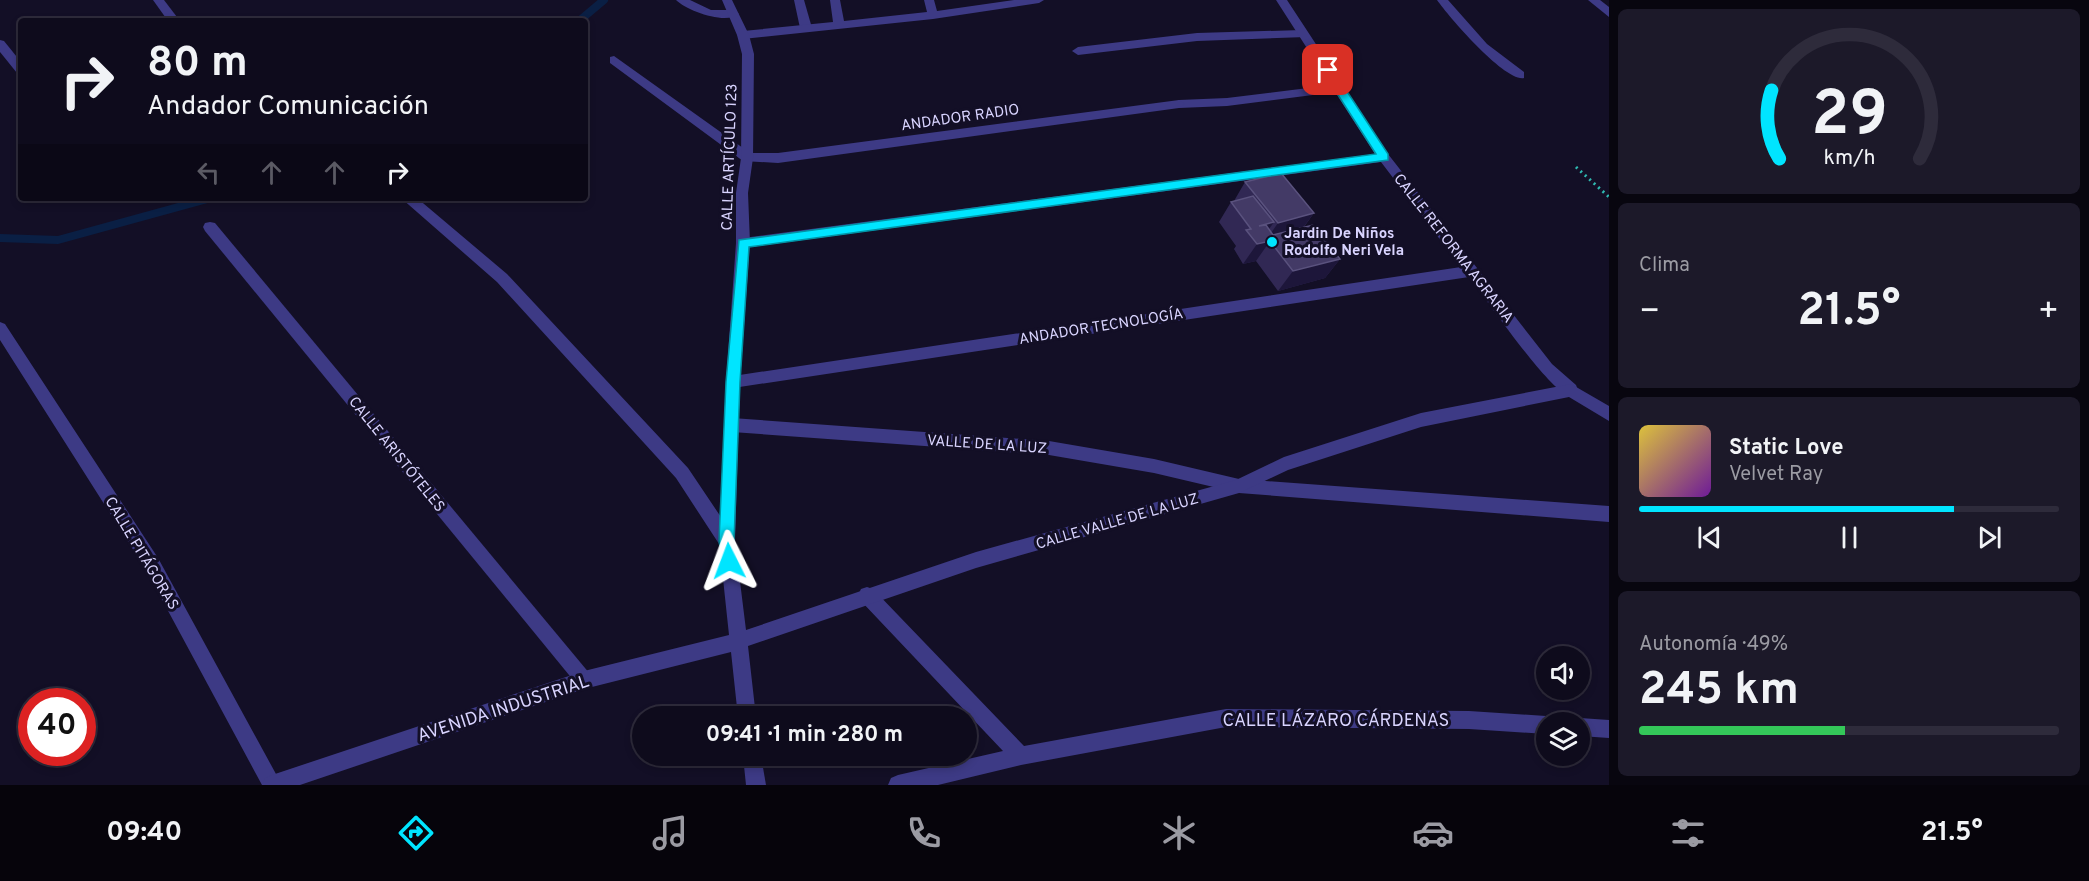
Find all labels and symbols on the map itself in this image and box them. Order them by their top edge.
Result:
pin [1302,44,1353,95]
street label: CALLE ARTÍCULO 123 [717,83,743,231]
street label: ANDADOR RADIO [900,101,1021,136]
street label: CALLE REFORMA AGRARIA [1389,170,1517,327]
place label: Jardin De Niños Rodolfo Neri Vela [1284,225,1404,261]
marker: Jardin De Niños Rodolfo Neri Vela [1265,235,1279,249]
street label: ANDADOR TECNOLOGÍA [1018,304,1185,350]
street label: CALLE ARISTÓTELES [343,392,450,516]
street label: VALLE DE LA LUZ [926,432,1048,459]
street label: CALLE VALLE DE LA LUZ [1034,490,1201,555]
street label: CALLE PITÁGORAS [100,493,183,614]
position arrow [697,529,761,593]
street label: AVENIDA INDUSTRIAL [415,671,592,748]
speed limit sign: 40 [18,688,96,766]
street label: CALLE LÁZARO CÁRDENAS [1223,708,1449,733]

